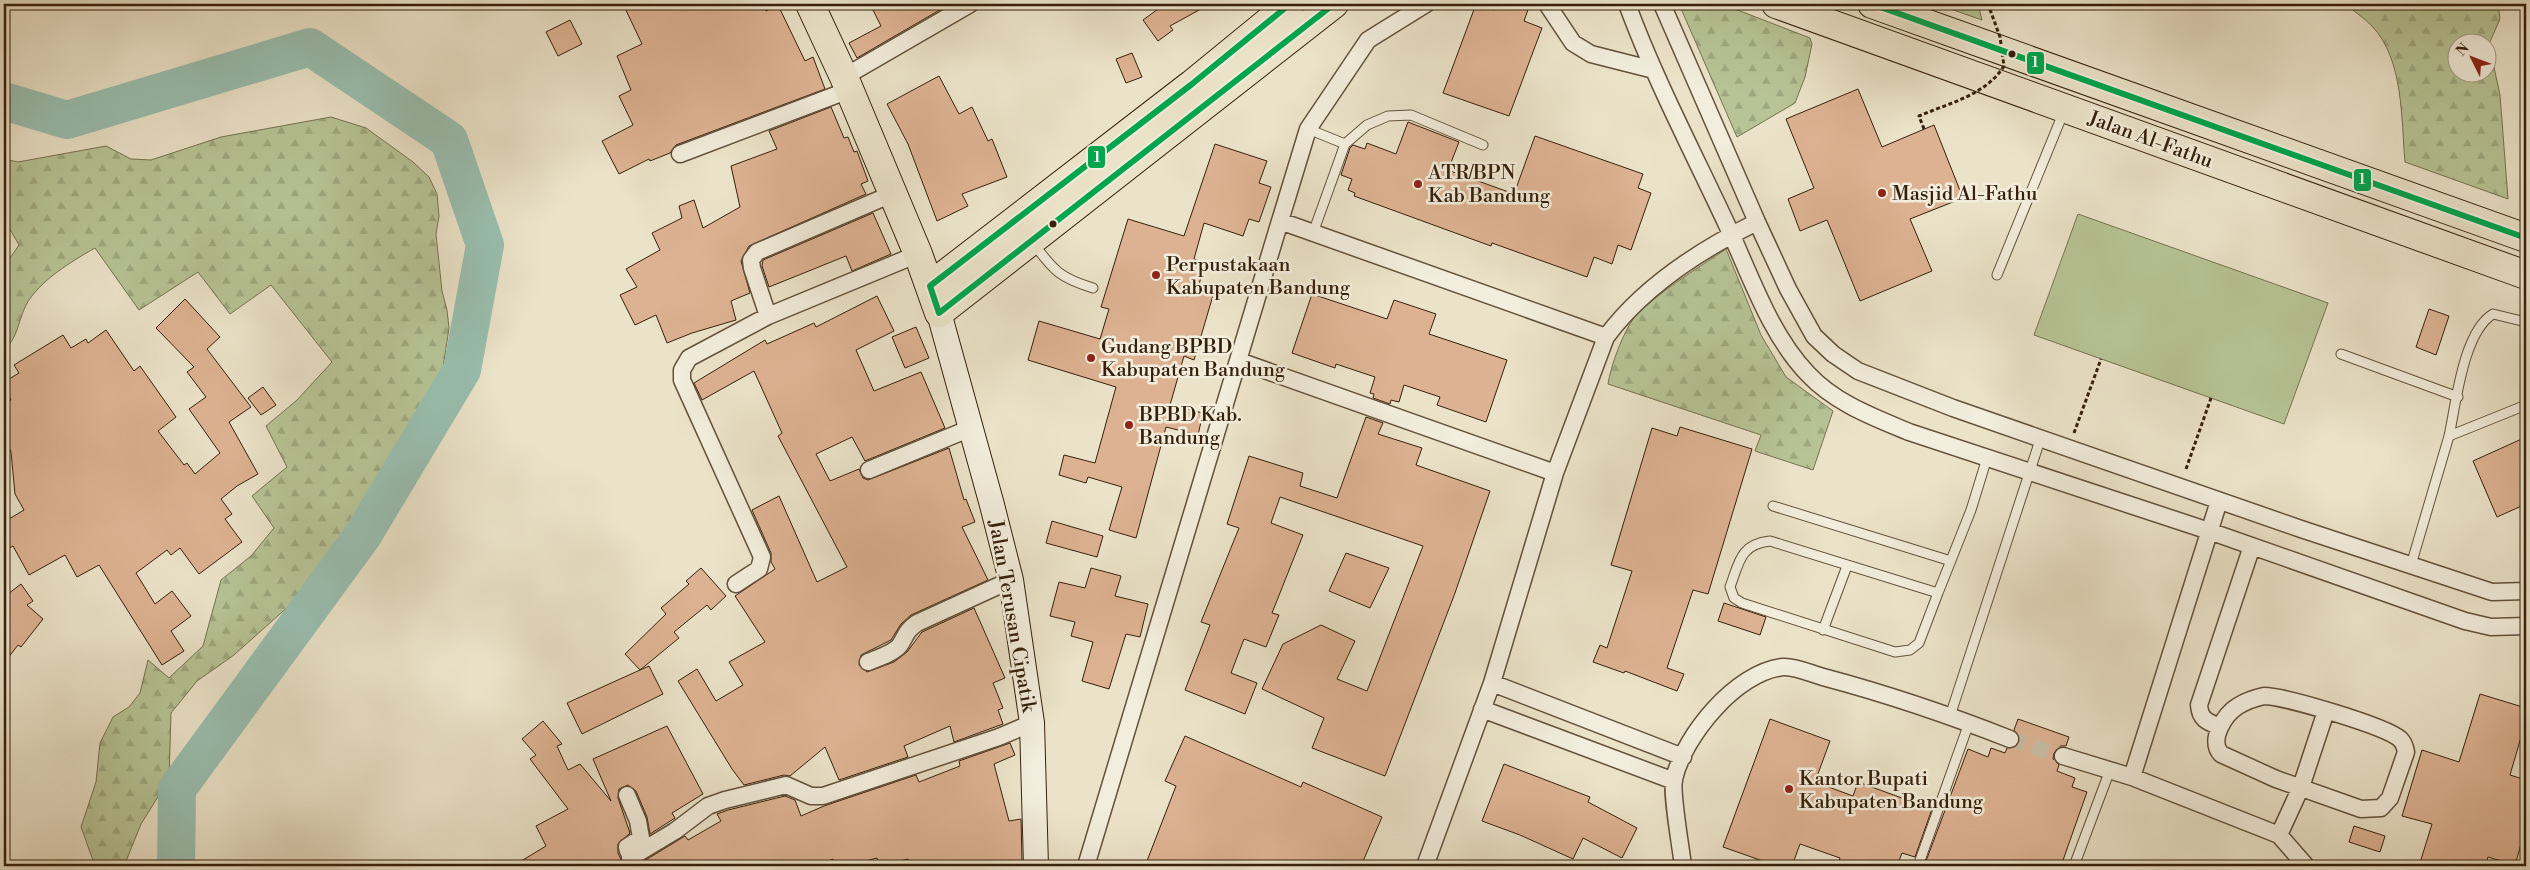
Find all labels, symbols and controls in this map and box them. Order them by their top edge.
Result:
north arrow [2448,32,2498,82]
text: N [2453,40,2473,60]
unlabelled marker [2007,49,2017,59]
line badge: 1 [2026,51,2045,75]
text: 1 [2032,54,2039,72]
street label: Jalan Al-Fathu [2084,106,2217,175]
line badge: 1 [1087,145,1106,169]
text: 1 [1094,149,1101,167]
place label: ATR/BPN Kab Bandung [1427,161,1551,209]
line badge: 1 [2353,168,2372,192]
text: 1 [2359,171,2366,189]
marker: ATR/BPN Kab Bandung [1412,178,1424,190]
place label: Masjid Al-Fathu [1892,182,2038,207]
marker: Masjid Al-Fathu [1876,187,1888,199]
unlabelled marker [1048,219,1058,229]
place label: Perpustakaan Kabupaten Bandung [1166,253,1351,301]
marker: Perpustakaan Kabupaten Bandung [1150,269,1162,281]
place label: Gudang BPBD Kabupaten Bandung [1101,335,1286,383]
marker: Gudang BPBD Kabupaten Bandung [1085,352,1097,364]
place label: BPBD Kab. Bandung [1138,403,1242,451]
marker: BPBD Kab. Bandung [1123,419,1135,431]
street label: Jalan Terusan Cipatik [982,517,1041,716]
place label: Kantor Bupati Kabupaten Bandung [1799,767,1984,815]
marker: Kantor Bupati Kabupaten Bandung [1783,783,1795,795]

